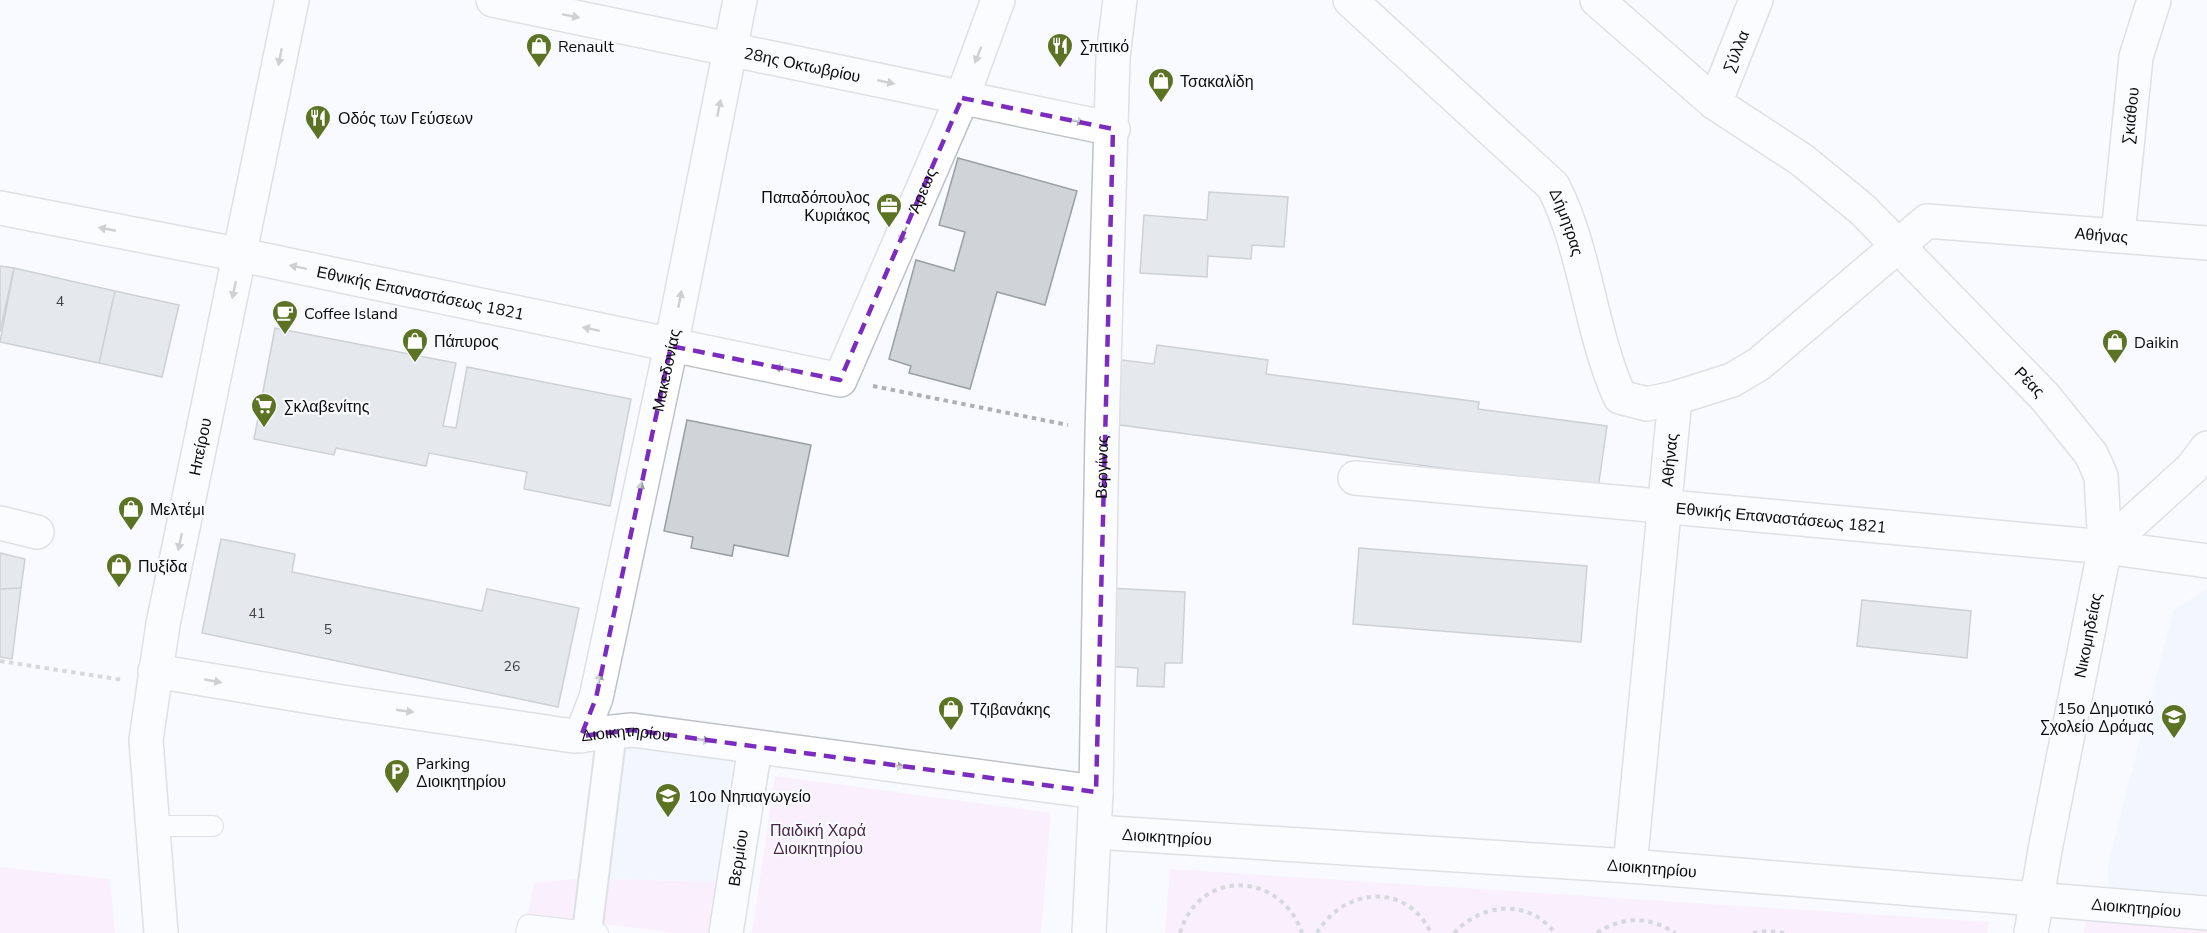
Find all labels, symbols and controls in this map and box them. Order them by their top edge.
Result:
one-way arrow [562,12,581,21]
street label: Σύλλα [1718,27,1755,76]
shop icon: Renault [524,31,554,69]
restaurant icon: Σπιτικό [1045,31,1075,69]
place label: Renault [558,36,614,58]
place label: Σπιτικό [1080,36,1129,58]
street label: 28ης Οκτωβρίου [742,43,862,88]
one-way arrow [973,46,982,64]
one-way arrow [275,48,284,67]
shop icon: Τσακαλίδη [1146,66,1176,104]
place label: Τσακαλίδη [1180,71,1254,93]
one-way arrow [876,77,895,87]
street label: Σκιάθου [2117,86,2145,145]
one-way arrow [714,99,724,117]
restaurant icon: Οδός των Γεύσεων [303,103,333,141]
place label: Οδός των Γεύσεων [338,108,473,130]
one-way arrow [1067,117,1086,127]
street label: Άρεως [903,165,943,217]
street label: Δήμητρας [1544,185,1588,259]
place label: Παπαδόπουλος Κυριάκος [761,187,870,227]
office icon: Παπαδόπουλος Κυριάκος [874,191,904,229]
street label: Αθήνας [2074,223,2129,249]
one-way arrow [97,224,116,233]
one-way arrow [898,226,907,244]
street label: Εθνικής Επαναστάσεως 1821 [315,261,526,326]
one-way arrow [288,262,307,271]
one-way arrow [228,280,238,299]
one-way arrow [676,289,685,308]
house number: 4 [56,292,64,311]
cafe icon: Coffee Island [270,298,300,336]
place label: Coffee Island [304,303,398,325]
one-way arrow [582,324,601,333]
shop icon: Πάπυρος [400,326,430,364]
street label: Μακεδονίας [647,327,686,414]
shop icon: Daikin [2100,327,2130,365]
place label: Πάπυρος [434,331,499,353]
place label: Daikin [2134,332,2179,354]
street label: Ρέας [2009,362,2050,403]
one-way arrow [773,363,792,372]
supermarket icon: Σκλαβενίτης [249,391,279,429]
place label: Σκλαβενίτης [284,396,370,418]
street label: Ηπείρου [184,416,217,478]
street label: Αθήνας [1657,432,1684,488]
street label: Βεργίνας [1091,435,1114,499]
one-way arrow [636,480,645,499]
shop icon: Μελτέμι [116,494,146,532]
street label: Εθνικής Επαναστάσεως 1821 [1675,498,1887,539]
place label: Μελτέμι [150,499,205,521]
one-way arrow [175,533,184,552]
shop icon: Πυξίδα [104,551,134,589]
place label: Πυξίδα [138,556,187,578]
street label: Νικομηδείας [2069,591,2108,680]
house number: 41 [249,604,265,623]
house number: 5 [324,620,332,639]
house number: 26 [504,657,520,676]
one-way arrow [595,671,605,690]
one-way arrow [203,676,222,685]
shop icon: Τζιβανάκης [936,694,966,732]
place label: 15ο Δημοτικό Σχολείο Δράμας [2040,698,2154,738]
place label: Τζιβανάκης [970,699,1051,721]
school or university icon: 15ο Δημοτικό Σχολείο Δράμας [2159,702,2189,740]
one-way arrow [396,707,415,716]
street label: Διοικητηρίου [580,720,672,747]
one-way arrow [693,735,712,745]
place label: Parking Διοικητηρίου [416,753,506,793]
parking icon: Parking Διοικητηρίου [382,757,412,795]
one-way arrow [886,761,905,770]
school or university icon: 10ο Νηπιαγωγείο [653,781,683,819]
place label: 10ο Νηπιαγωγείο [688,786,811,808]
park label: Παιδική Χαρά Διοικητηρίου [770,820,866,860]
street label: Διοικητηρίου [1121,824,1212,851]
street label: Βερμίου [723,828,754,888]
street label: Διοικητηρίου [1606,855,1698,883]
street label: Διοικητηρίου [2090,894,2182,923]

